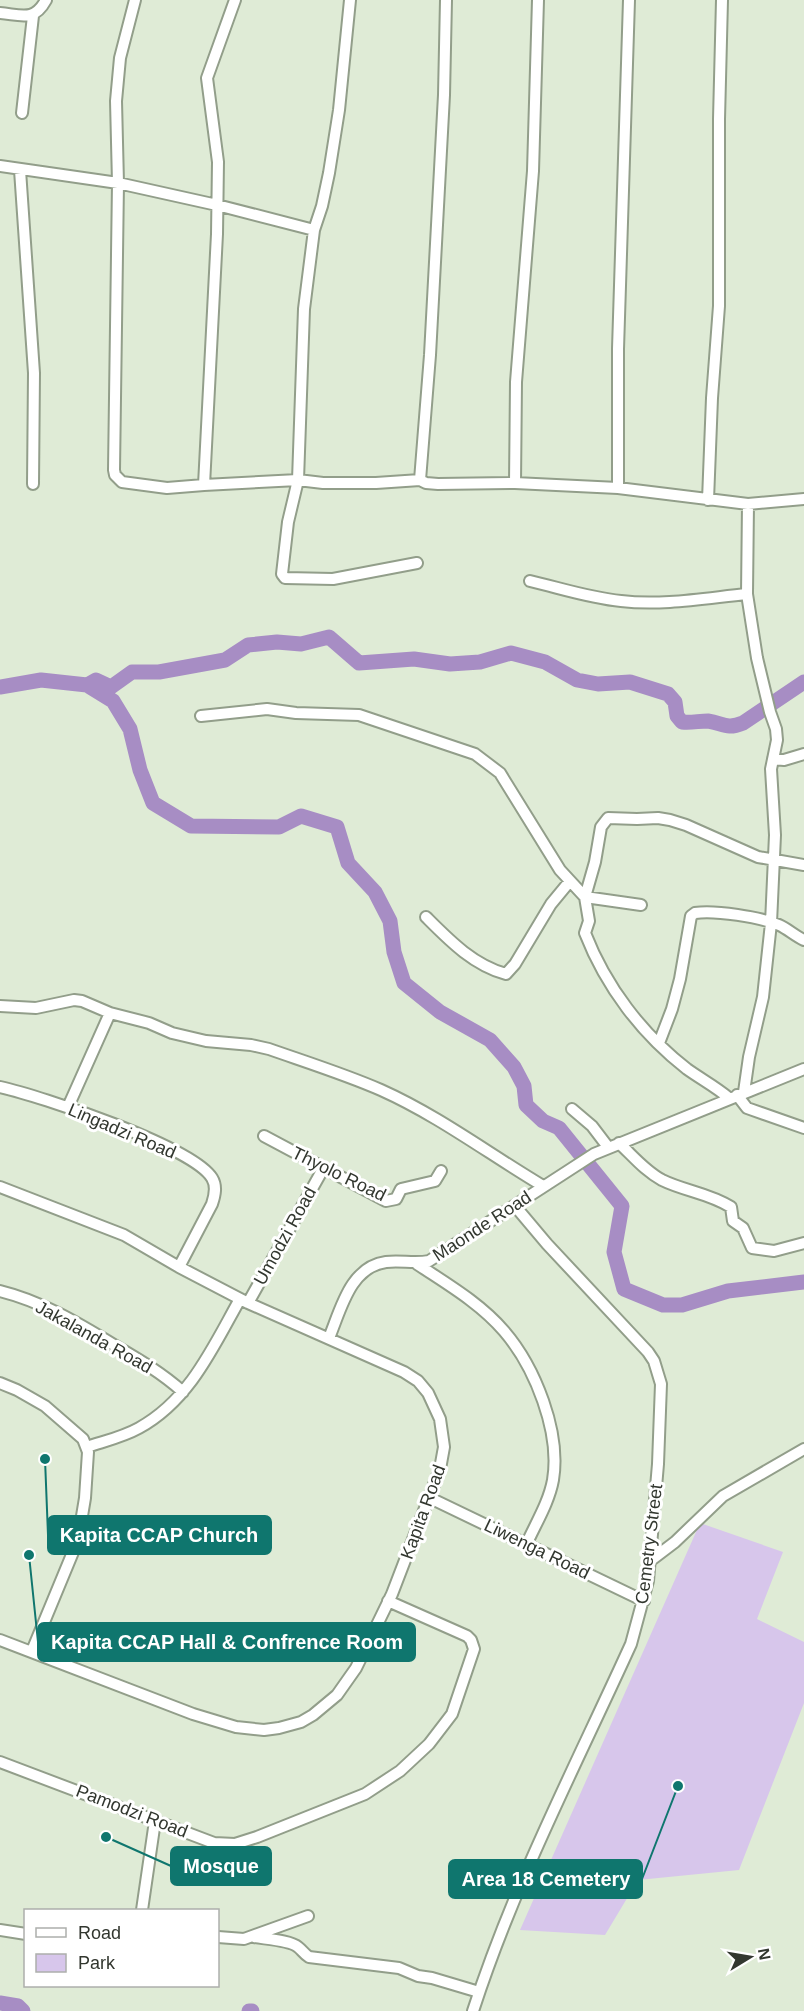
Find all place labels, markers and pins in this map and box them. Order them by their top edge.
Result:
callout: Kapita CCAP Church [48,1516,271,1554]
callout: Kapita CCAP Hall & Confrence Room [38,1623,415,1661]
callout: Mosque [171,1847,271,1885]
callout: Area 18 Cemetery [449,1860,642,1898]

